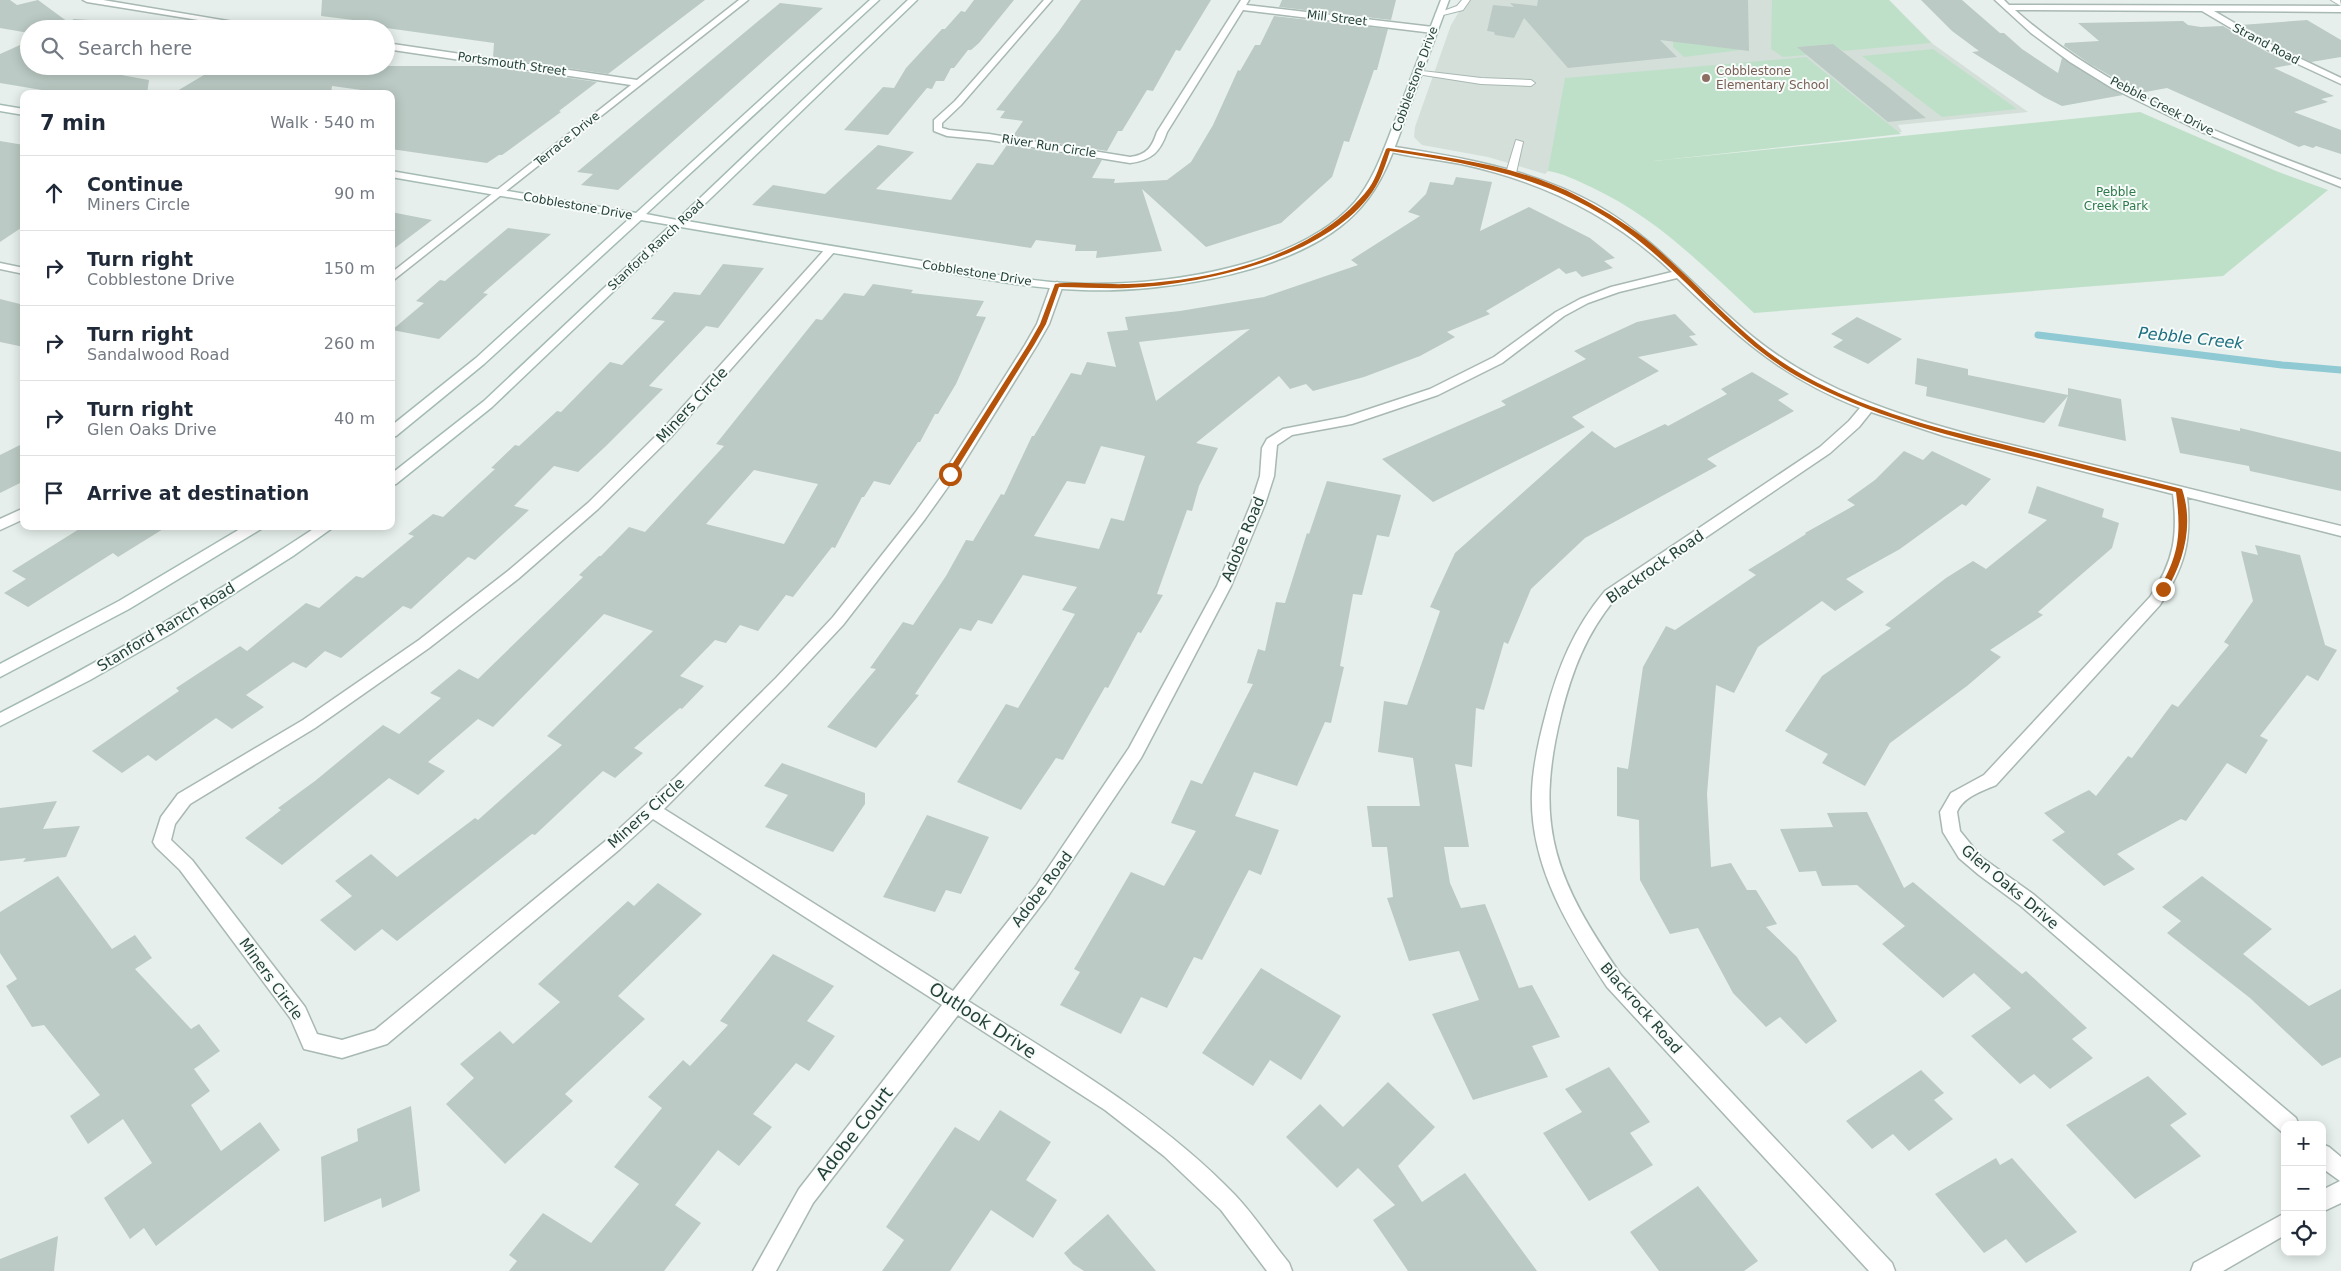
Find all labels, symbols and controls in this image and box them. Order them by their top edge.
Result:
street label: Mill Street [1306,7,1368,29]
search box [20,20,395,75]
street label: Strand Road [2230,21,2302,67]
street label: Cobblestone Drive [1389,25,1441,133]
icon: search [38,34,66,62]
text: Search here [78,37,192,59]
street label: Portsmouth Street [457,49,567,79]
place label: Cobblestone Elementary School [1716,64,1829,92]
marker: Cobblestone Elementary School [1700,72,1712,84]
street label: Pebble Creek Drive [2108,74,2216,138]
street label: Terrace Drive [531,109,602,170]
text: 7 min [40,111,106,135]
text: Walk · 540 m [270,113,375,132]
street label: River Run Circle [1001,132,1097,160]
text: Continue [87,173,183,195]
icon: ahead [40,179,68,207]
text: 90 m [334,184,375,203]
park label: Pebble Creek Park [2084,185,2148,213]
street label: Cobblestone Drive [522,189,634,223]
text: Miners Circle [87,195,190,214]
street label: Stanford Ranch Road [605,197,707,293]
text: Turn right [87,248,193,270]
icon: right [40,254,68,282]
street label: Cobblestone Drive [921,257,1033,289]
text: 150 m [324,259,375,278]
text: Cobblestone Drive [87,270,235,289]
text: Turn right [87,323,193,345]
water label: Pebble Creek [2137,323,2245,353]
icon: right [40,329,68,357]
text: 260 m [324,334,375,353]
text: Sandalwood Road [87,345,230,364]
street label: Miners Circle [652,363,732,447]
text: Turn right [87,398,193,420]
icon: right [40,404,68,432]
text: 40 m [334,409,375,428]
text: Glen Oaks Drive [87,420,217,439]
route start [939,463,962,486]
icon: arrive [40,479,68,507]
text: Arrive at destination [87,482,309,504]
street label: Adobe Road [1218,494,1268,584]
street label: Blackrock Road [1603,527,1707,607]
route end [2152,578,2175,601]
street label: Stanford Ranch Road [94,579,238,675]
street label: Miners Circle [604,774,688,852]
street label: Glen Oaks Drive [1958,841,2062,933]
street label: Adobe Road [1008,848,1076,930]
street label: Miners Circle [235,935,307,1023]
street label: Blackrock Road [1596,959,1686,1057]
street label: Outlook Drive [925,977,1041,1063]
street label: Adobe Court [811,1082,897,1184]
map controls [2281,1121,2326,1256]
button: + [2281,1121,2326,1166]
button: − [2281,1166,2326,1211]
button: locate [2281,1211,2326,1256]

